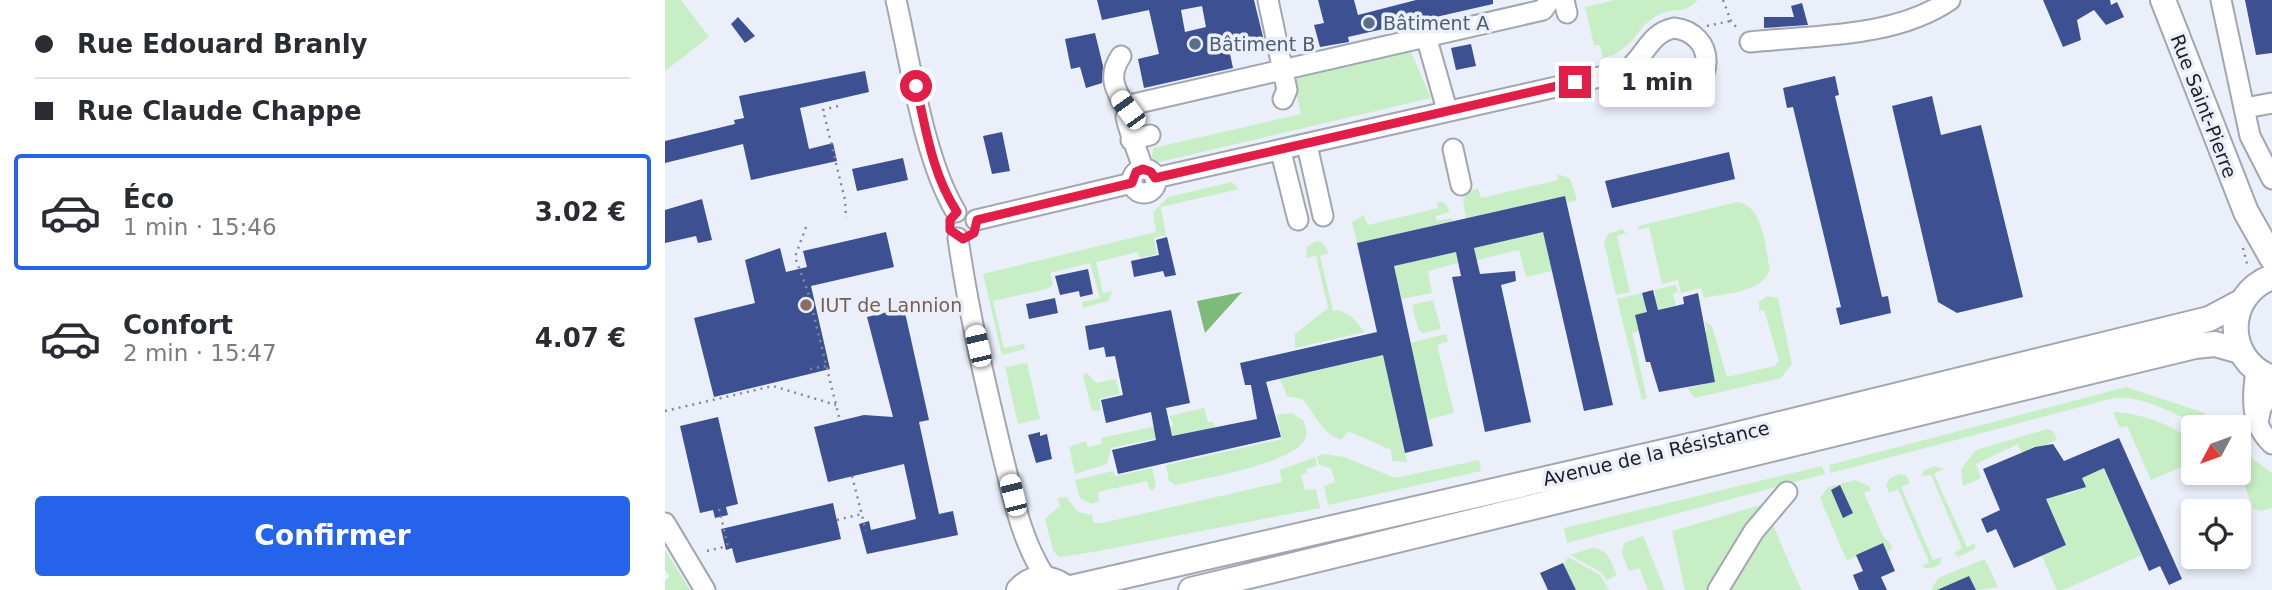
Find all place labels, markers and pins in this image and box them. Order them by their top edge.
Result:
place label: Bâtiment A [1383,12,1489,34]
marker: Bâtiment A [1361,15,1377,31]
place label: Bâtiment B [1209,33,1315,55]
marker: Bâtiment B [1187,36,1203,52]
place label: IUT de Lannion [820,294,962,316]
marker: IUT de Lannion [798,297,814,313]

